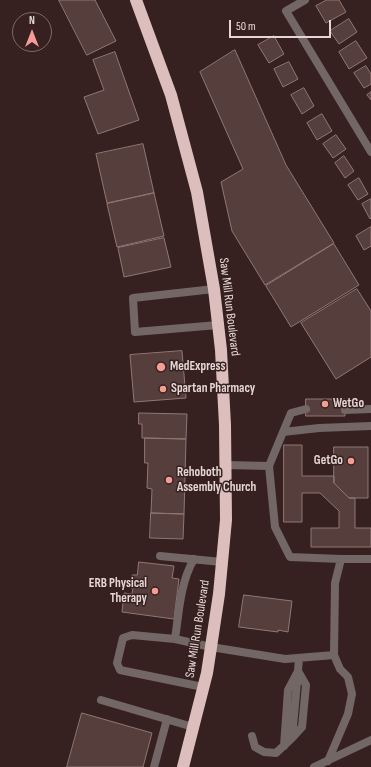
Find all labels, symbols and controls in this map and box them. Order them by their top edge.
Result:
north arrow [12,12,52,52]
scale bar [231,12,333,38]
text: N [29,14,35,27]
text: 50 m [236,19,256,34]
street label: Saw Mill Run Boulevard [215,257,243,357]
place label: MedExpress [170,359,225,375]
marker: MedExpress [155,361,167,373]
place label: Spartan Pharmacy [171,381,255,397]
marker: Spartan Pharmacy [158,384,168,394]
place label: WetGo [333,396,364,412]
marker: WetGo [320,399,330,409]
place label: GetGo [314,453,343,469]
marker: GetGo [346,456,356,466]
place label: Rehoboth Assembly Church [177,465,256,496]
marker: Rehoboth Assembly Church [164,475,174,485]
place label: ERB Physical Therapy [89,576,147,607]
street label: Saw Mill Run Boulevard [183,579,213,679]
marker: ERB Physical Therapy [150,586,160,596]

